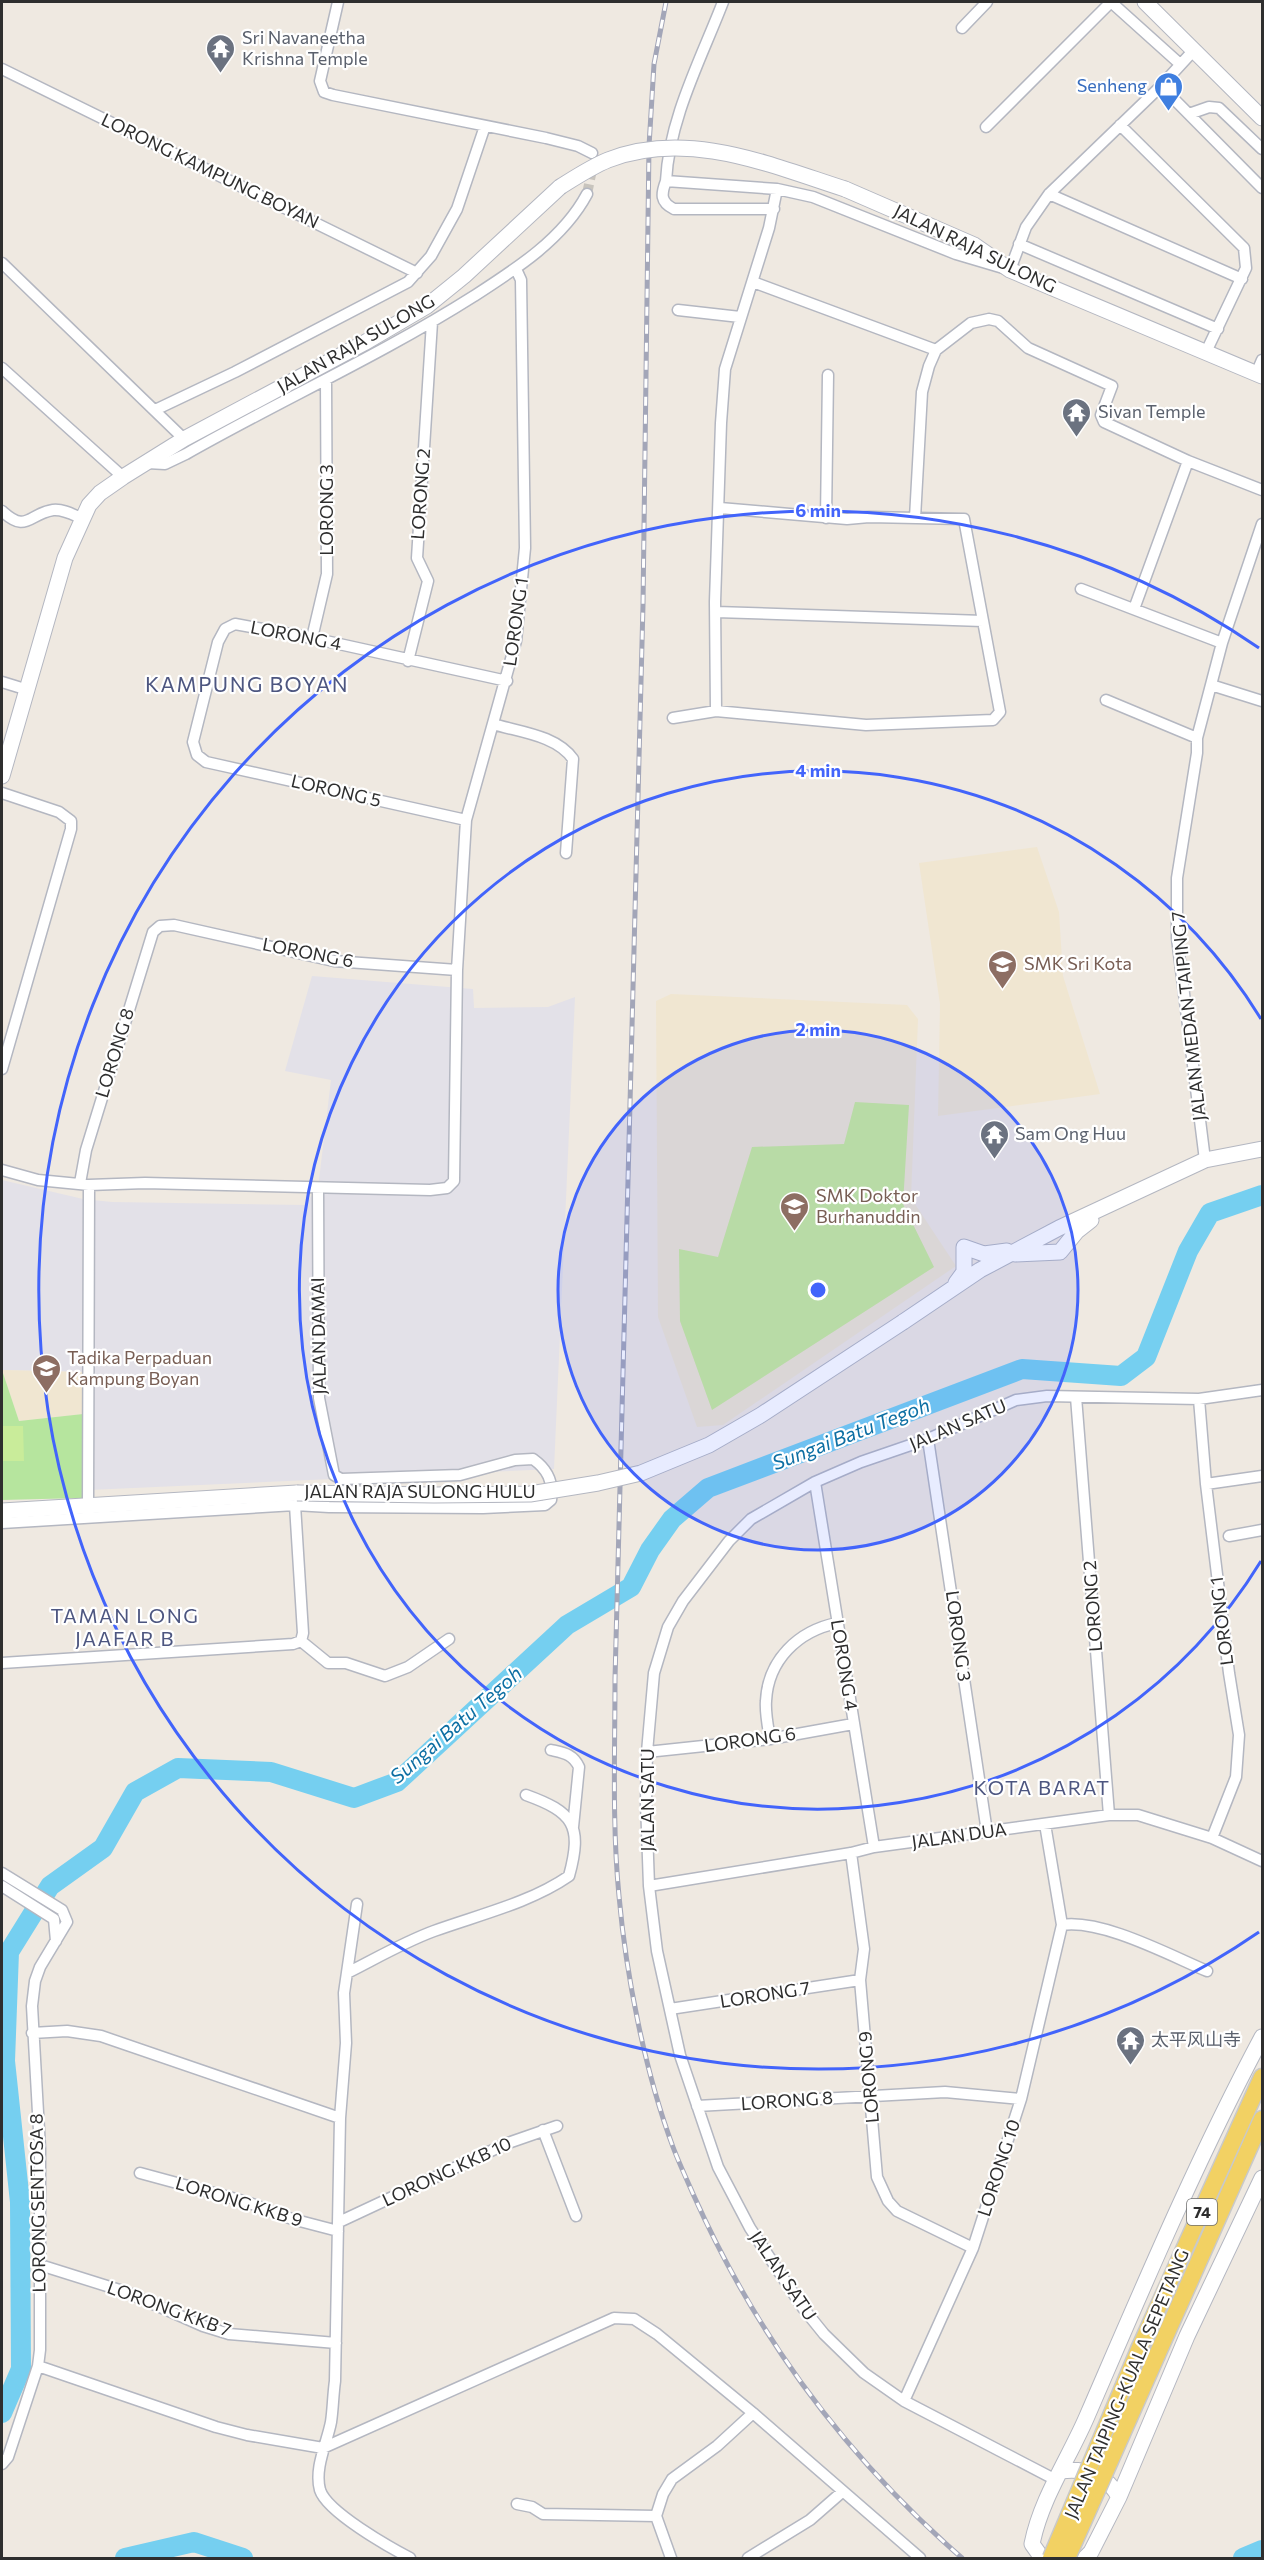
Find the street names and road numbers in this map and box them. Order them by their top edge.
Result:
street label: LORONG KAMPUNG BOYAN [98,108,323,232]
street label: JALAN RAJA SULONG [891,199,1060,297]
street label: JALAN RAJA SULONG [273,289,438,397]
street label: LORONG 2 [406,448,434,540]
street label: LORONG 3 [315,464,337,556]
street label: LORONG 1 [498,576,532,667]
street label: LORONG 4 [249,615,344,655]
street label: LORONG 5 [289,769,383,811]
street label: JALAN MEDAN TAIPING 7 [1166,910,1210,1122]
street label: LORONG 6 [261,932,356,972]
street label: LORONG 8 [90,1005,138,1100]
street label: JALAN DAMAI [306,1277,330,1395]
street label: JALAN SATU [906,1394,1010,1454]
street label: JALAN RAJA SULONG HULU [304,1480,536,1502]
street label: LORONG 2 [1078,1560,1106,1652]
street label: LORONG 1 [1205,1576,1237,1667]
street label: LORONG 3 [942,1589,976,1683]
street label: LORONG 4 [827,1618,863,1712]
street label: LORONG 6 [703,1722,797,1756]
street label: JALAN SATU [636,1748,658,1852]
street label: JALAN DUA [910,1817,1008,1853]
street label: LORONG 7 [718,1976,811,2012]
street label: LORONG 9 [853,2030,883,2124]
street label: LORONG 8 [740,2086,834,2114]
street label: LORONG SENTOSA 8 [24,2113,50,2293]
street label: LORONG 10 [972,2116,1024,2219]
street label: LORONG KKB 10 [378,2132,515,2211]
street label: LORONG KKB 9 [173,2171,305,2231]
road number: 74 [1187,2199,1217,2225]
street label: JALAN SATU [746,2226,822,2324]
street label: JALAN TAIPING-KUALA SEPETANG [1059,2245,1193,2522]
street label: LORONG KKB 7 [104,2275,234,2341]

